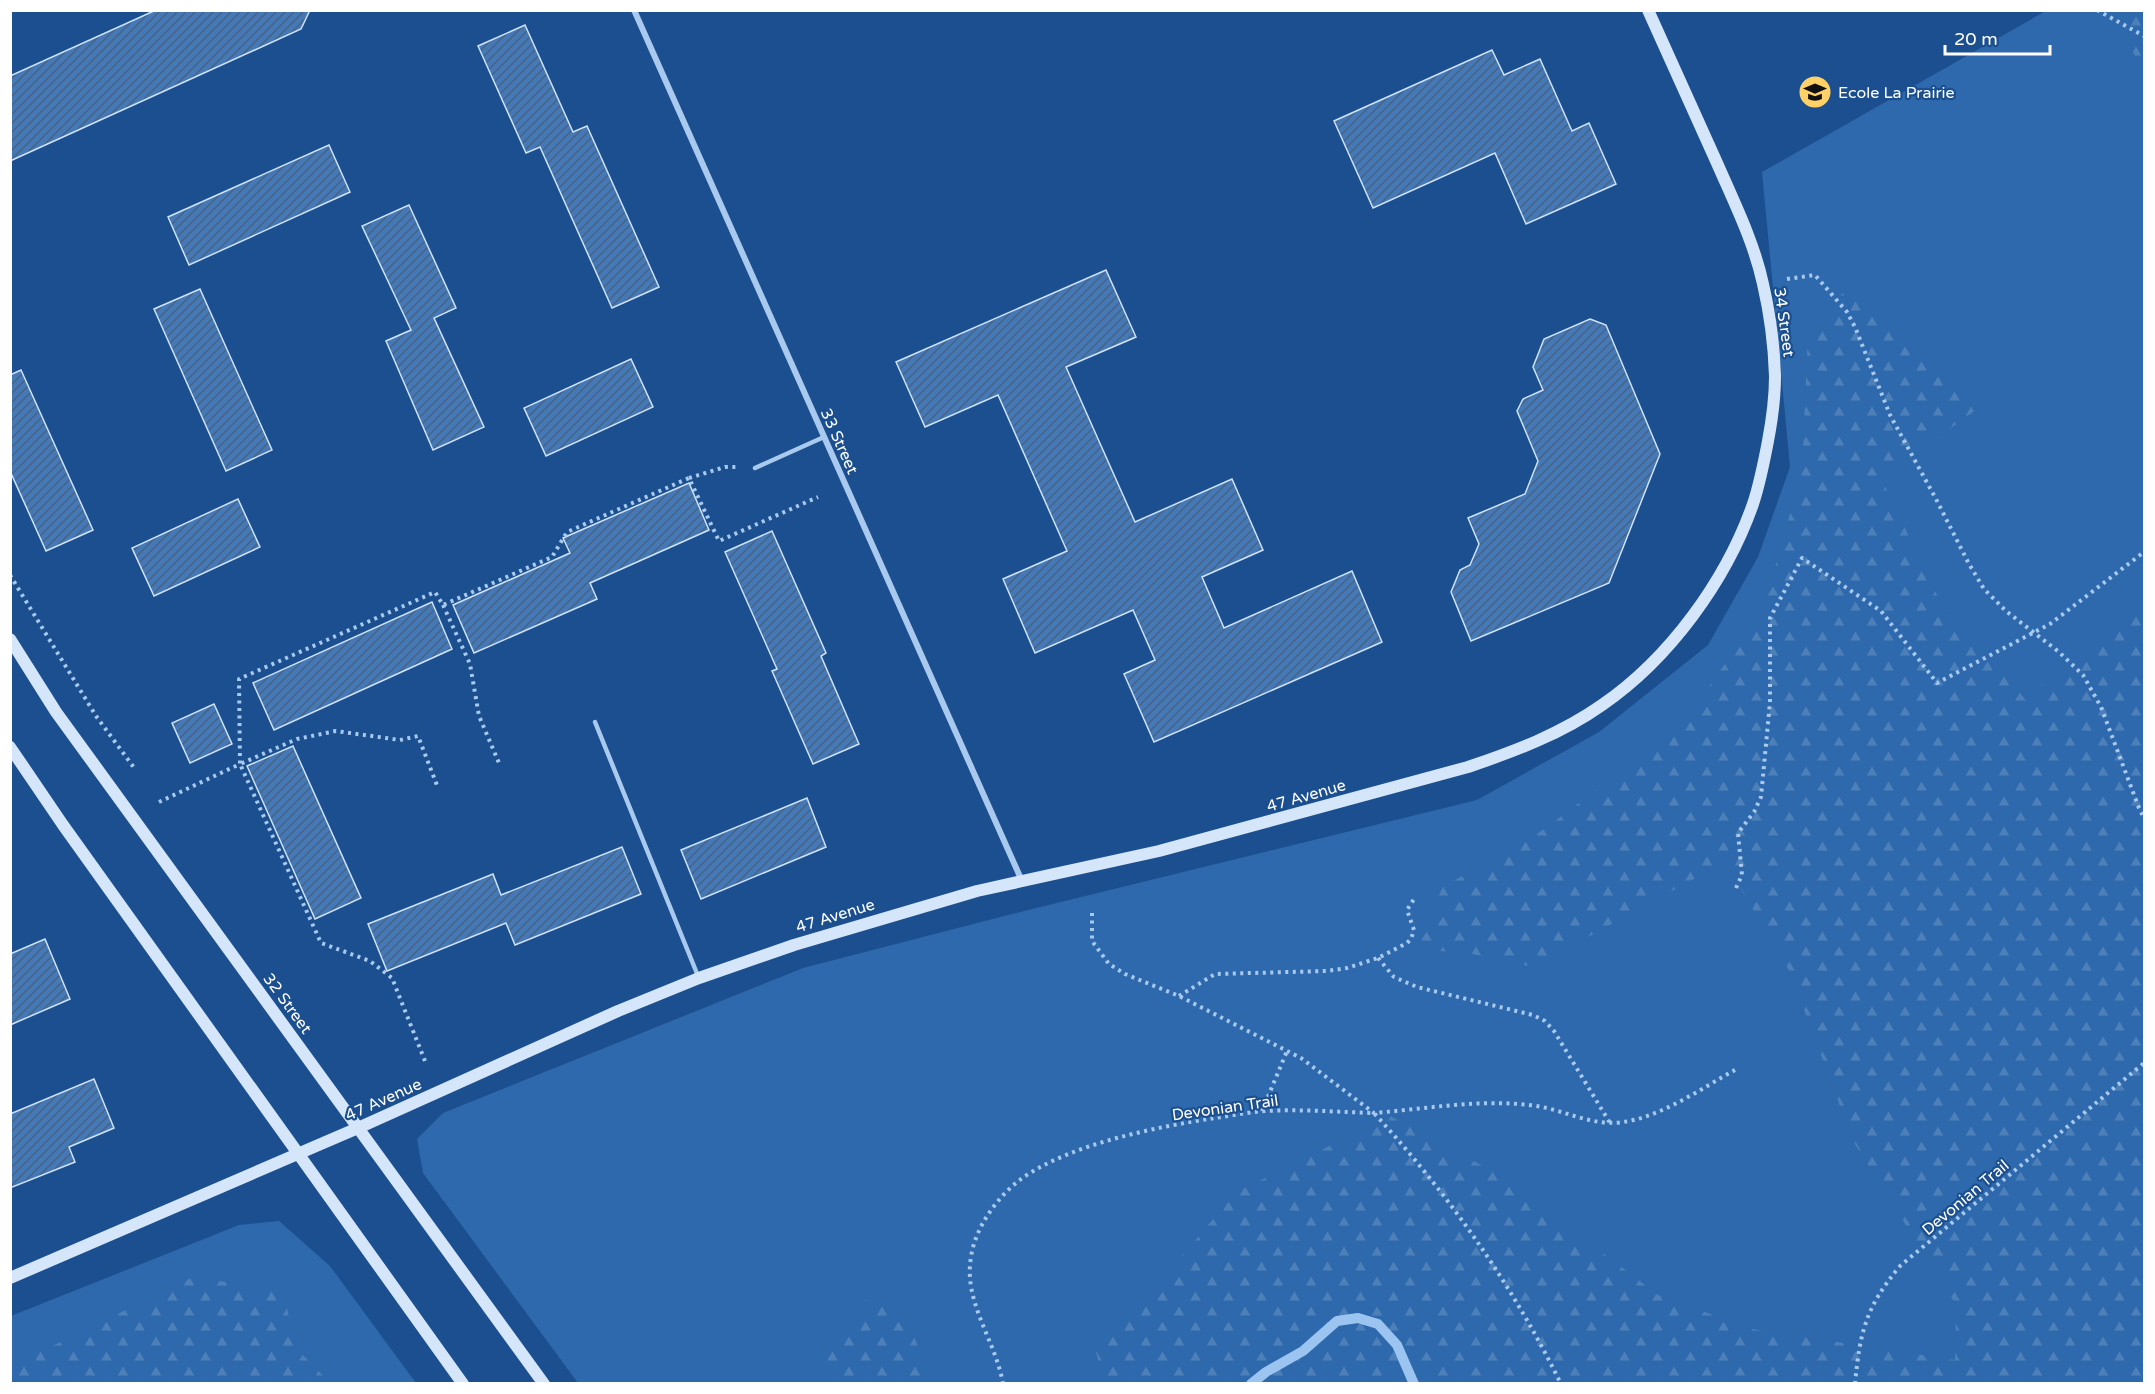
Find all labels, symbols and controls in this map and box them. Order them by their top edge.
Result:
scale bar [1945,18,2050,56]
text: 20 m [1954,28,1998,50]
school or university icon: Ecole La Prairie [1797,74,1833,110]
place label: Ecole La Prairie [1838,83,1955,103]
street label: 34 Street [1769,286,1799,358]
street label: 33 Street [816,405,862,477]
street label: 47 Avenue [1264,775,1348,817]
street label: 47 Avenue [793,894,877,937]
street label: 32 Street [259,969,316,1038]
street label: 47 Avenue [342,1074,425,1126]
street label: Devonian Trail [1171,1091,1280,1125]
street label: Devonian Trail [1918,1156,2013,1240]

